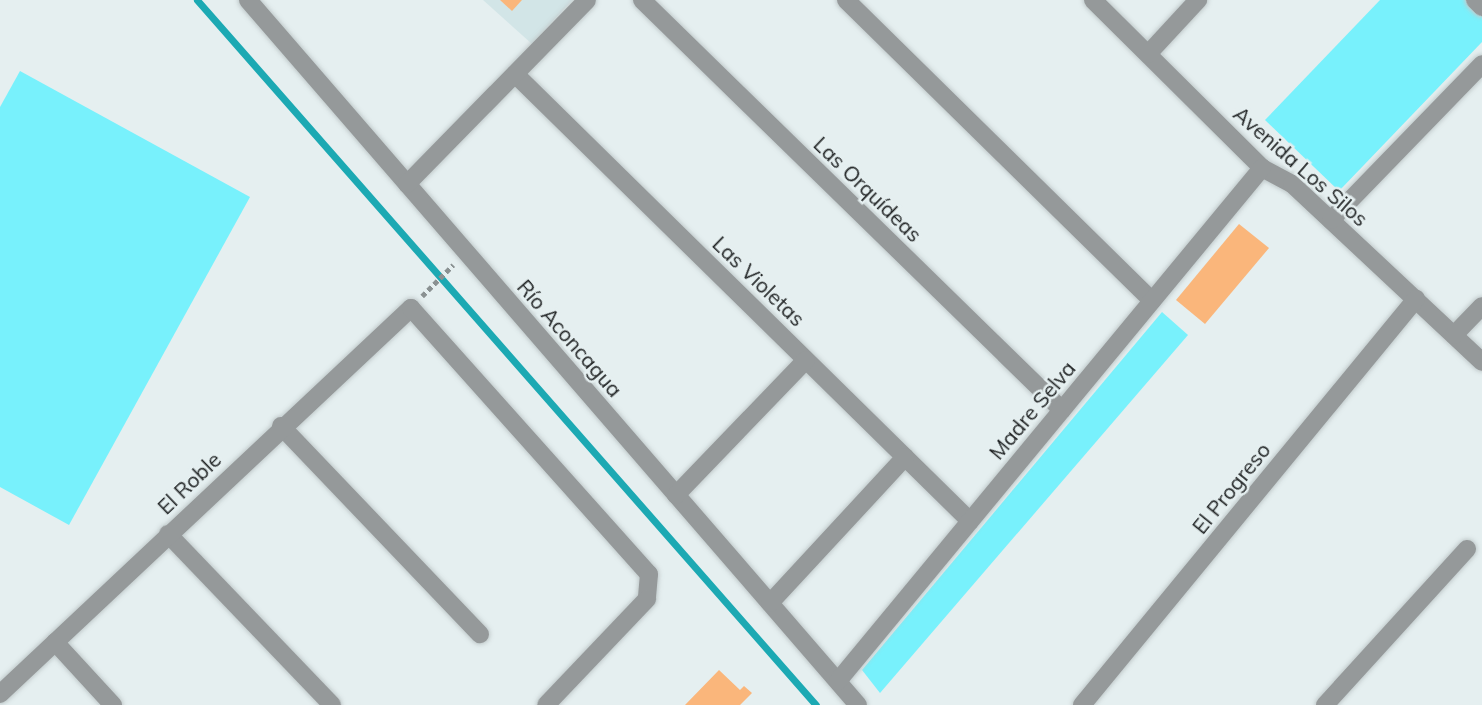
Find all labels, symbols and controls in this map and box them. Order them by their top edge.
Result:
street label: Avenida Los Silos [1229,101,1373,231]
street label: Las Orquídeas [809,131,927,247]
street label: Las Violetas [708,231,810,331]
street label: Río Aconcagua [512,274,628,402]
street label: Madre Selva [984,356,1080,464]
street label: El Progreso [1187,437,1275,539]
street label: El Roble [152,447,226,519]

